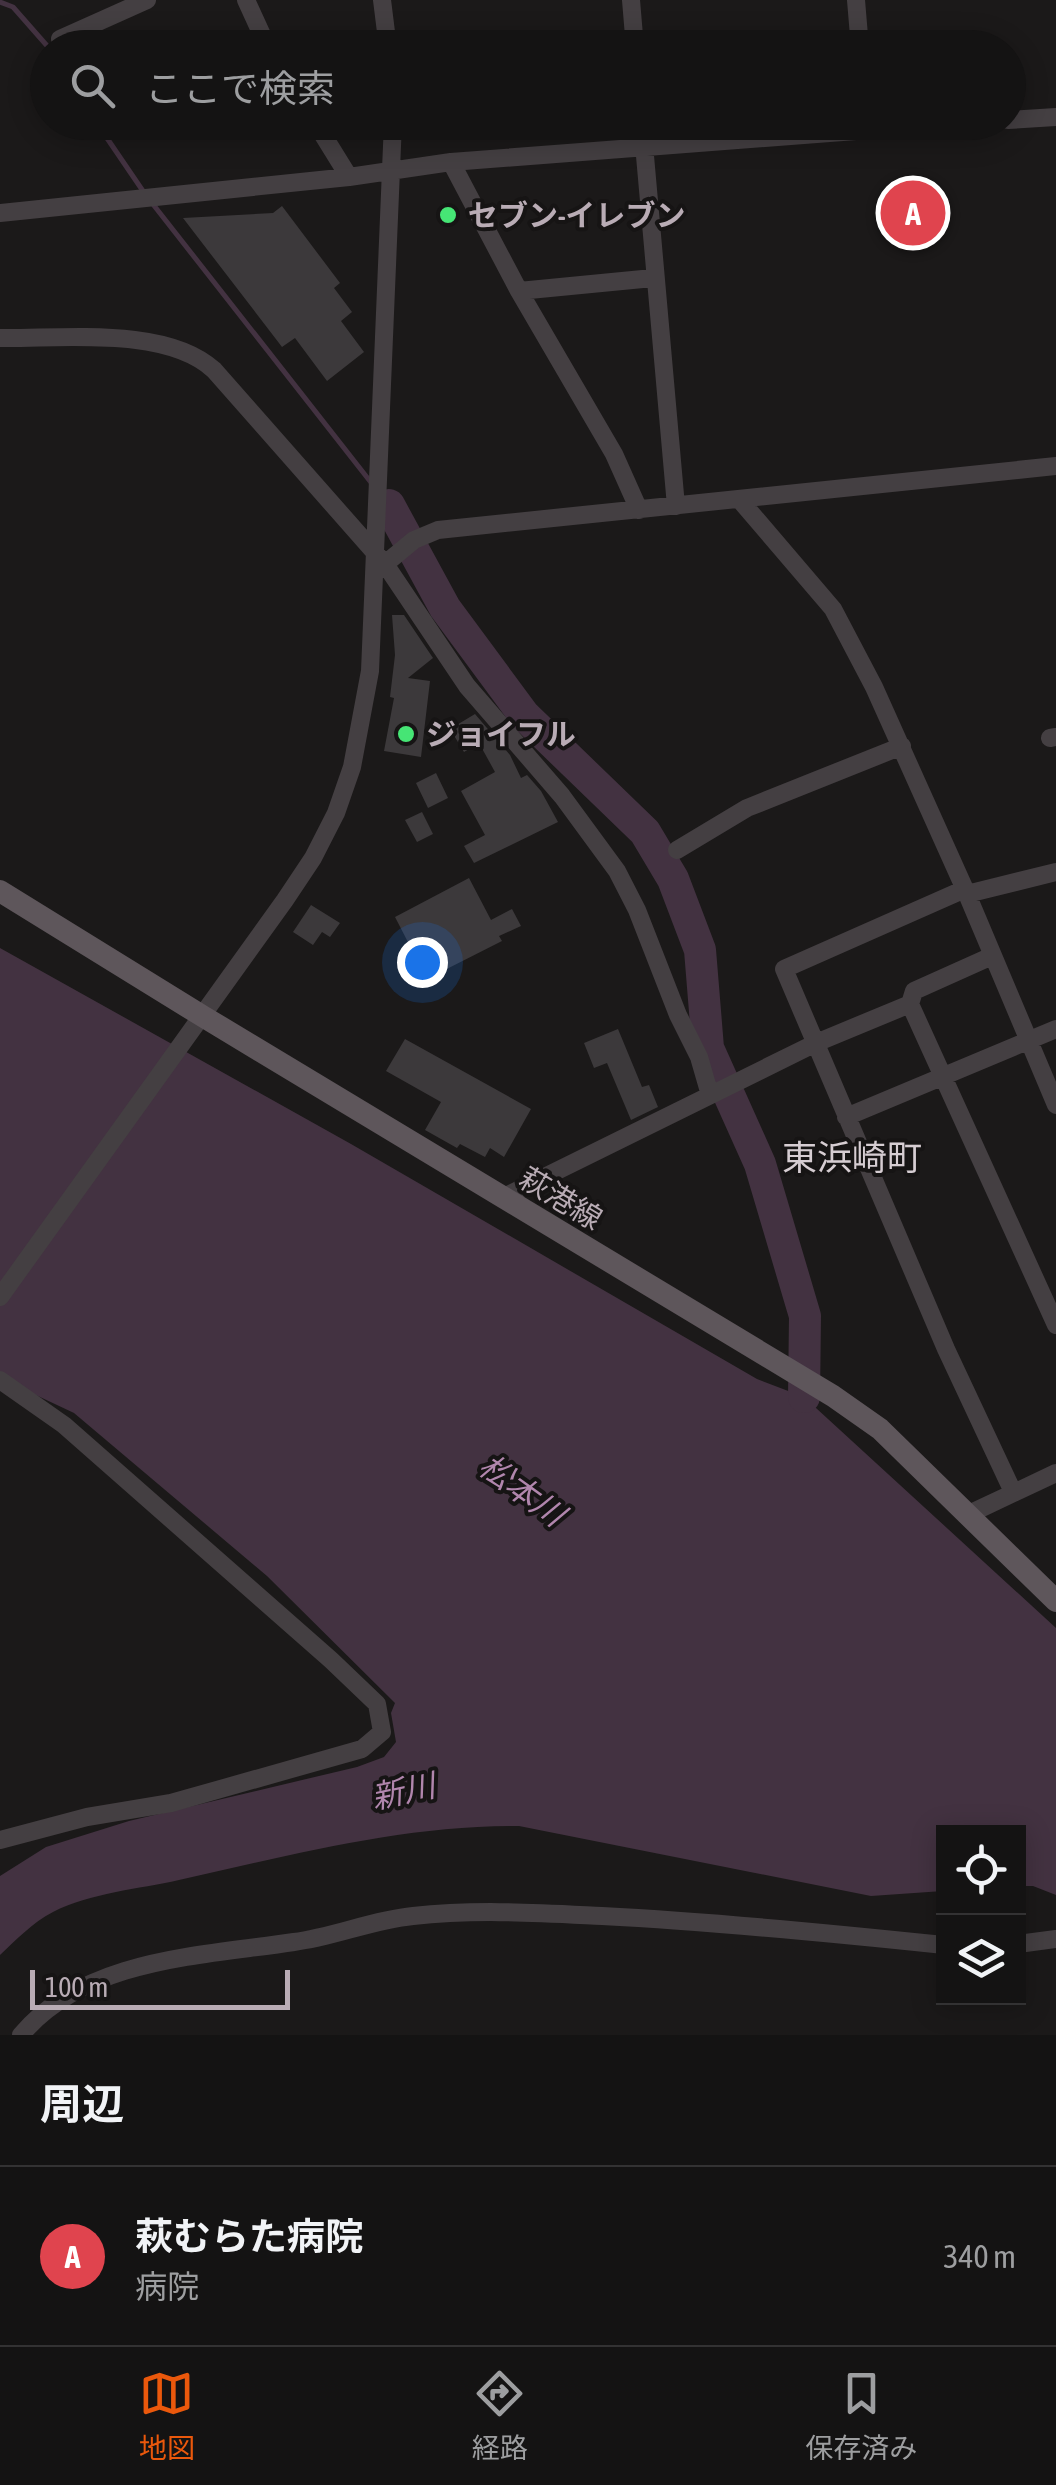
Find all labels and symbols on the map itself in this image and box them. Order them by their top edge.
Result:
pin: A [880,176,946,250]
place label: セブン-イレブン [468,198,686,232]
marker: セブン-イレブン [437,204,459,226]
place label: ジョイフル [426,717,576,751]
marker: ジョイフル [395,723,417,745]
your location [397,937,448,988]
district label: 東浜崎町 [782,1137,922,1177]
street label: 萩港線 [514,1160,608,1236]
water label: 松本川 [472,1447,574,1535]
water label: 新川 [368,1766,441,1816]
scale bar [30,1965,290,2010]

